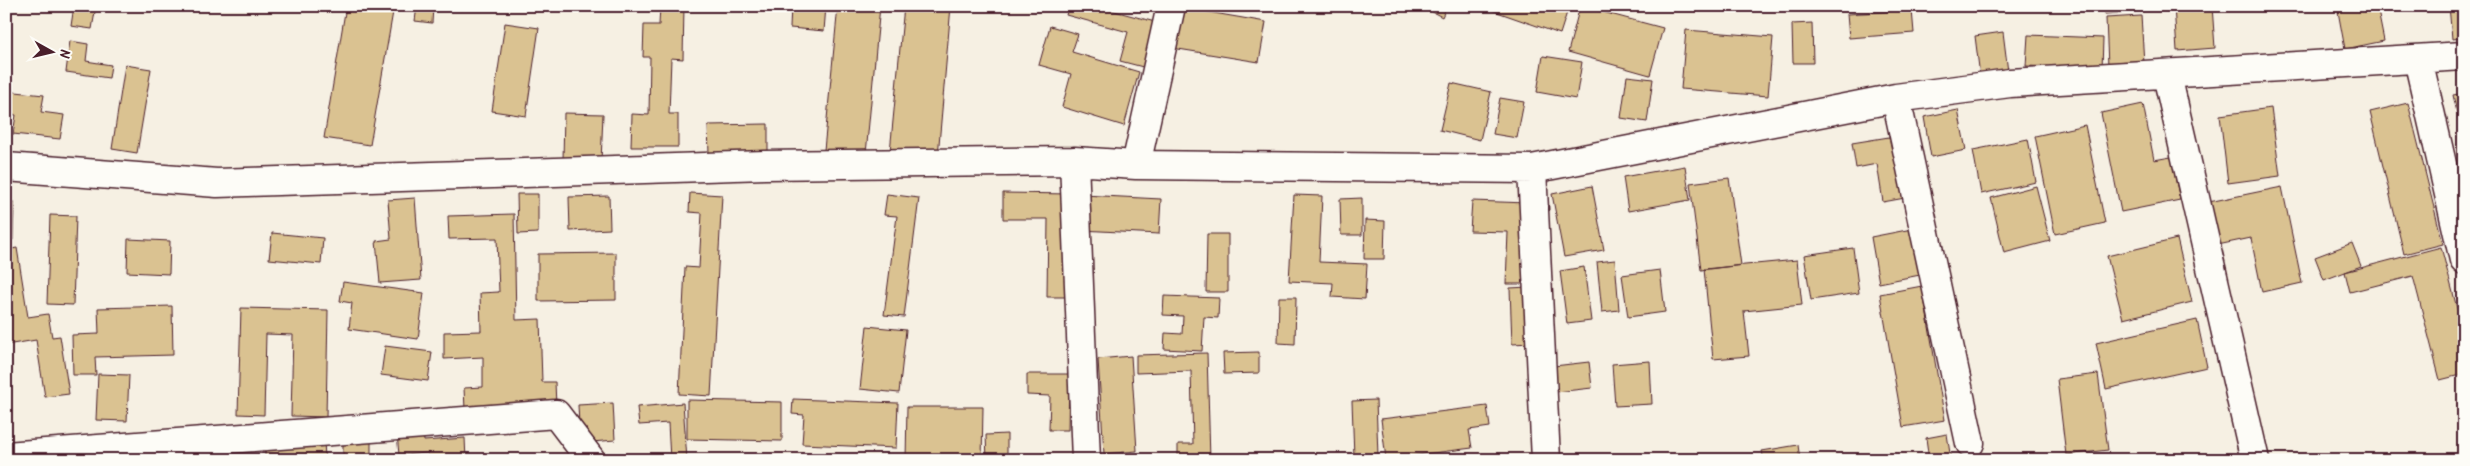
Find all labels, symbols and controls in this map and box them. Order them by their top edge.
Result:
north arrow [28,28,78,78]
text: N [52,48,75,60]

